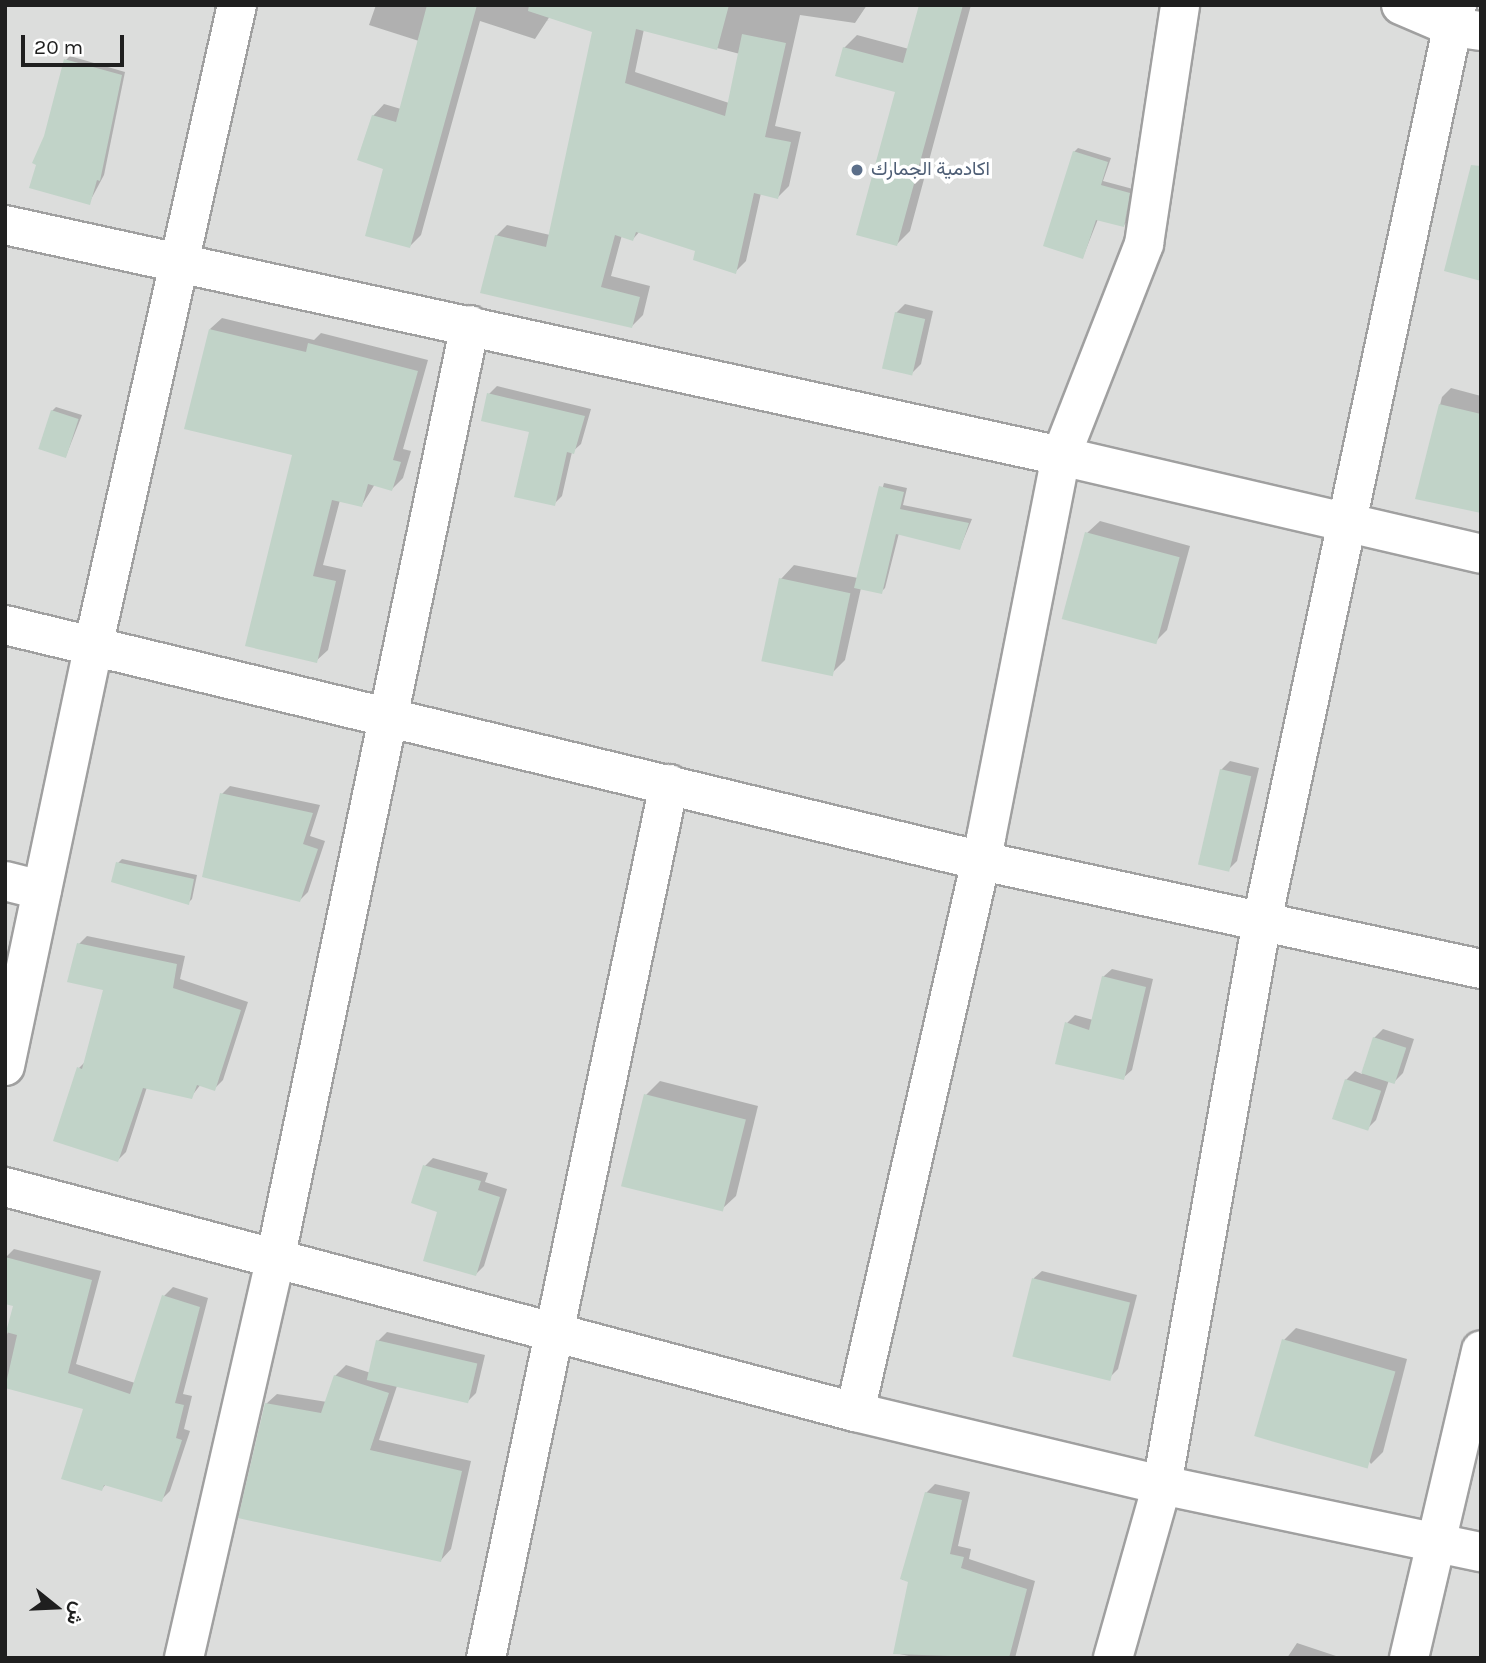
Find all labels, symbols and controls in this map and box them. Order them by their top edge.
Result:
scale bar [24,21,128,65]
text: 20 m [34,35,83,59]
place label: اكادمية الجمارك [871,159,990,181]
marker: اكادمية الجمارك [849,162,865,178]
north arrow [21,1572,91,1642]
text: ش [62,1599,90,1628]

